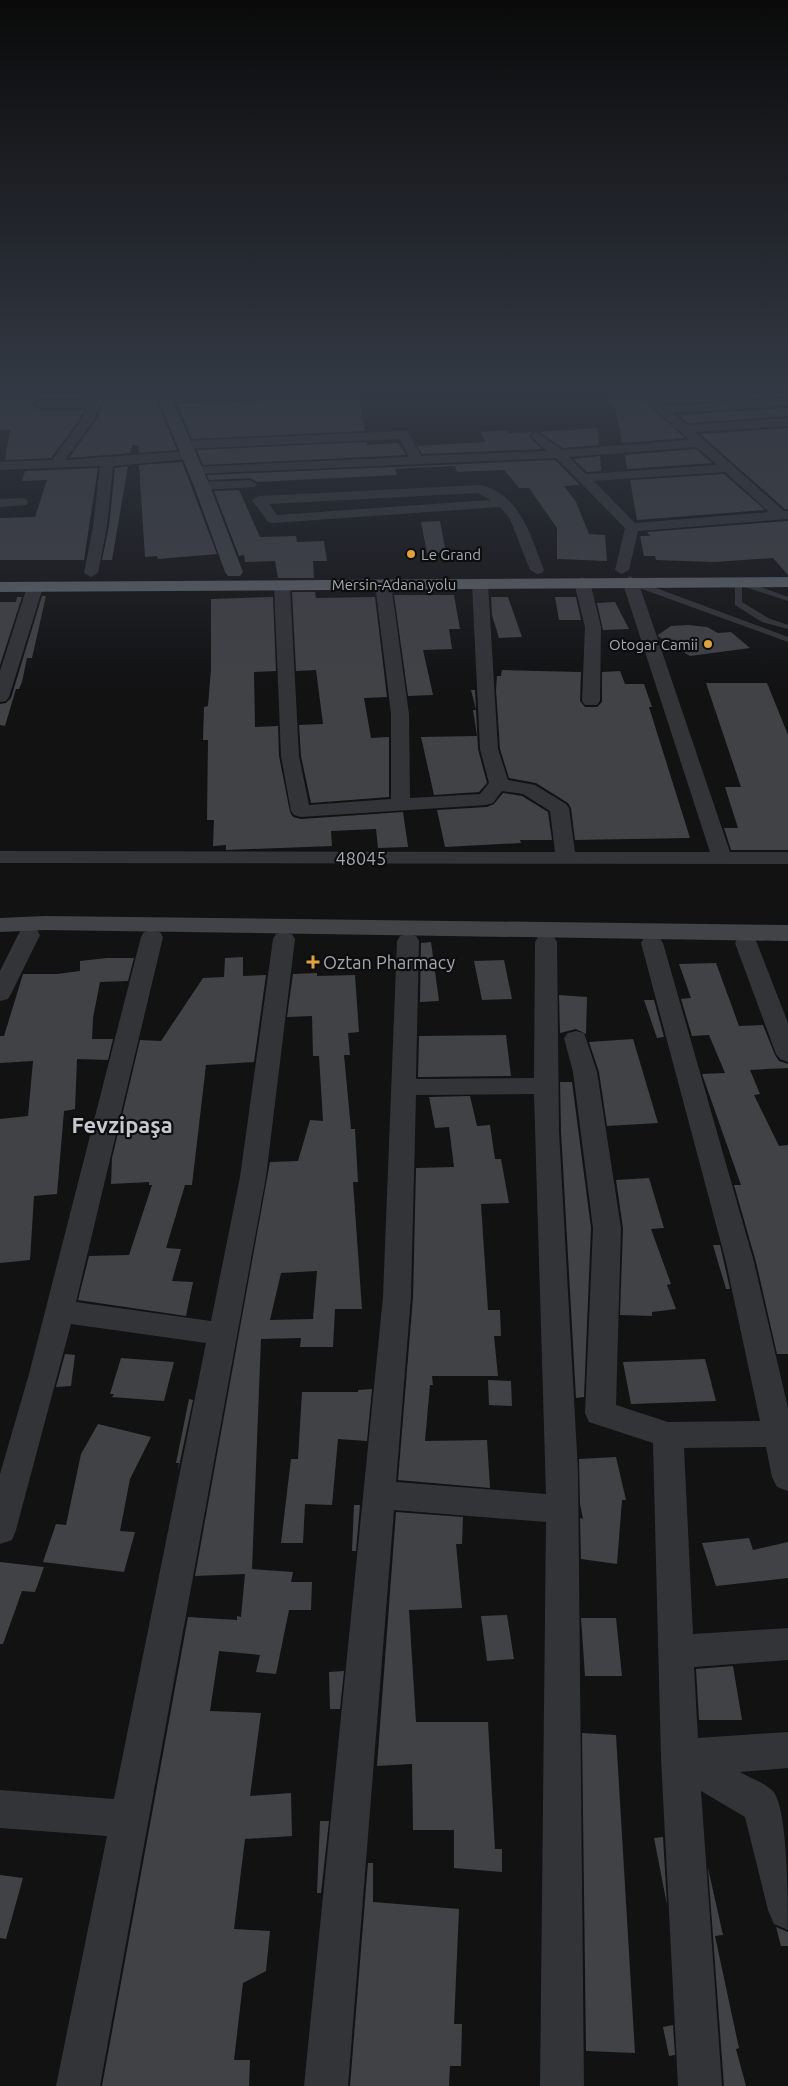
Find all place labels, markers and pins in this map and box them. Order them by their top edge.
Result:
place label: Le Grand [421,546,481,563]
marker: Le Grand [405,548,417,560]
place label: Otogar Camii [609,636,698,653]
marker: Otogar Camii [702,638,714,650]
place label: Oztan Pharmacy [323,952,455,972]
marker: Oztan Pharmacy [307,956,319,968]

